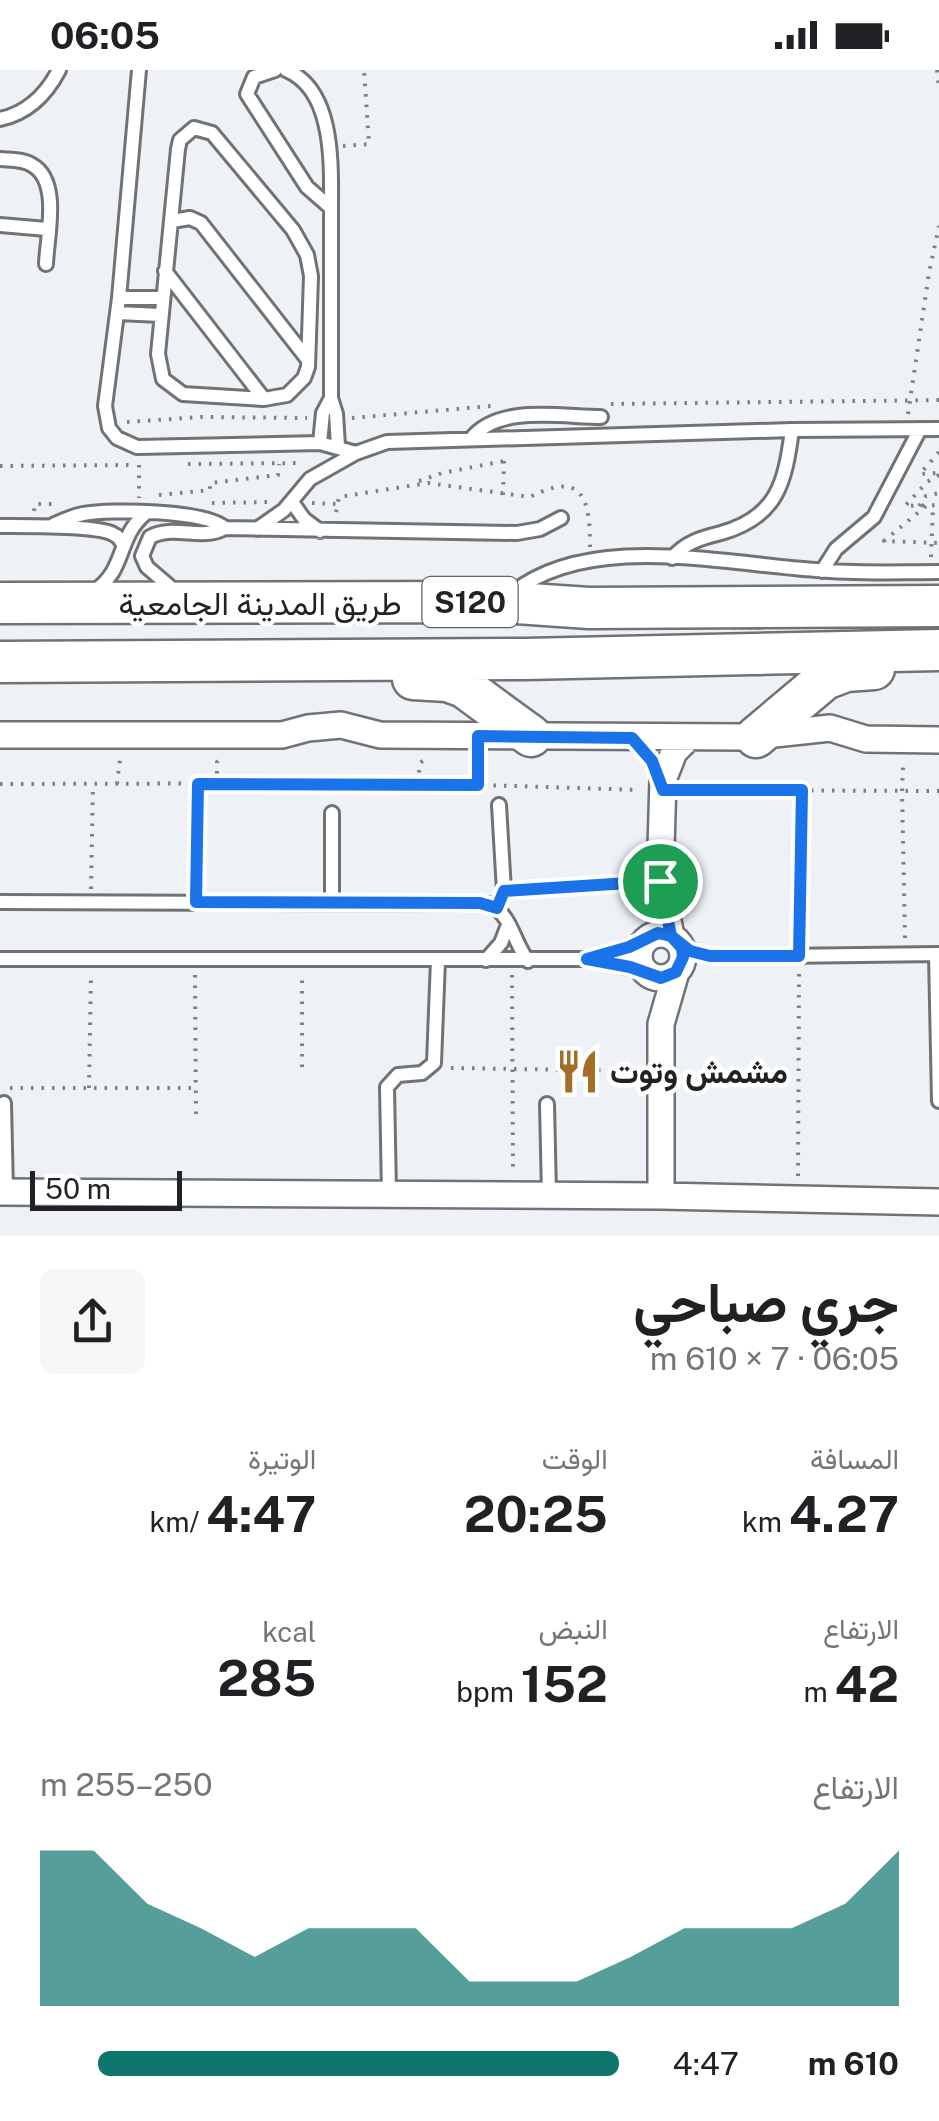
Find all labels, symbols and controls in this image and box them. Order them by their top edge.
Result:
text: 06:05 [50,13,160,58]
road number: S120 [422,577,518,627]
street label: طريق المدينة الجامعية [118,585,402,624]
pin [618,839,703,924]
icon: arrive [633,854,688,909]
restaurant icon: مشمش وتوت [553,1047,601,1095]
place label: مشمش وتوت [610,1053,788,1092]
scale bar [30,1166,182,1210]
text: 50 m [45,1172,111,1205]
button: share [40,1269,145,1374]
text: جري صباحي [633,1270,899,1334]
text: 06:05 · 7 × 610 m [650,1340,899,1377]
text: الوتيرة [248,1442,316,1475]
text: الوقت [542,1442,608,1475]
text: المسافة [810,1442,899,1475]
text: 4:47 [206,1484,316,1543]
text: 20:25 [464,1484,608,1543]
text: 4.27 [789,1484,899,1543]
text: /km [150,1505,206,1538]
text: km [742,1505,789,1538]
text: النبض [538,1612,608,1645]
text: الارتفاع [823,1612,899,1645]
text: kcal [262,1615,316,1648]
text: 285 [217,1648,316,1707]
text: 152 [521,1654,608,1713]
text: 42 [834,1654,899,1713]
text: bpm [456,1675,521,1708]
text: m [803,1675,834,1708]
text: 250–255 m [40,1766,212,1803]
text: الارتفاع [812,1769,899,1806]
text: 4:47 [673,2045,739,2082]
text: 610 m [808,2045,899,2082]

